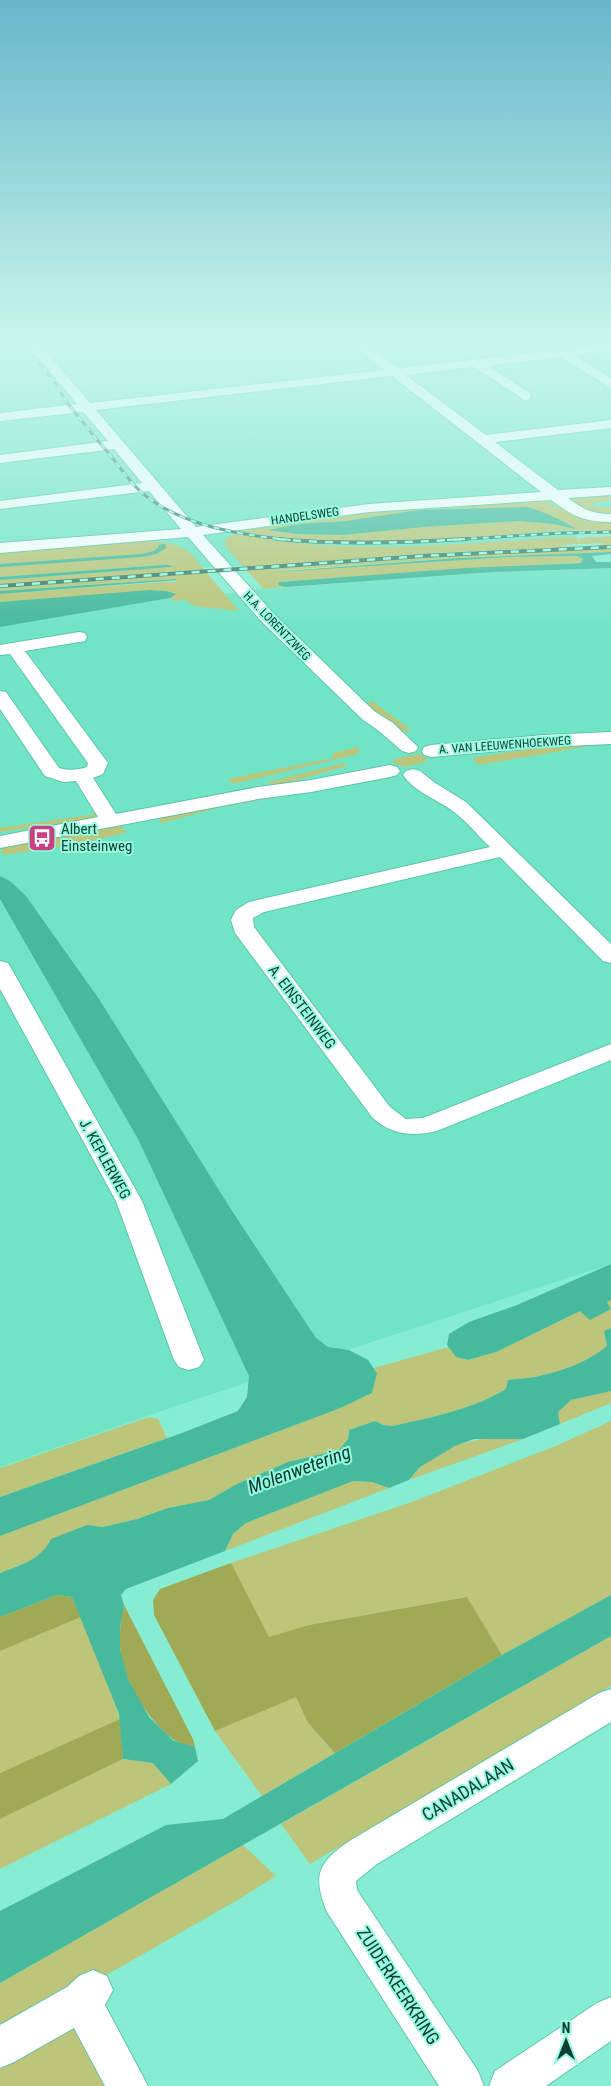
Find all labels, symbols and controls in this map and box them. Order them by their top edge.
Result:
street label: HANDELSWEG [270,504,340,528]
street label: H.A. LORENTZWEG [241,589,313,663]
street label: A. VAN LEEUWENHOEKWEG [438,733,572,757]
place label: Albert Einsteinweg [61,820,132,855]
bus stop icon: Albert Einsteinweg [27,823,57,853]
street label: A. EINSTEINWEG [265,961,339,1053]
street label: J. KEPLERWEG [76,1116,134,1202]
water label: Molenwetering [245,1440,354,1499]
street label: CANADALAAN [418,1754,517,1825]
street label: ZUIDERKEERKRING [353,1923,444,2048]
north arrow [541,2016,591,2066]
text: N [562,2020,570,2036]

